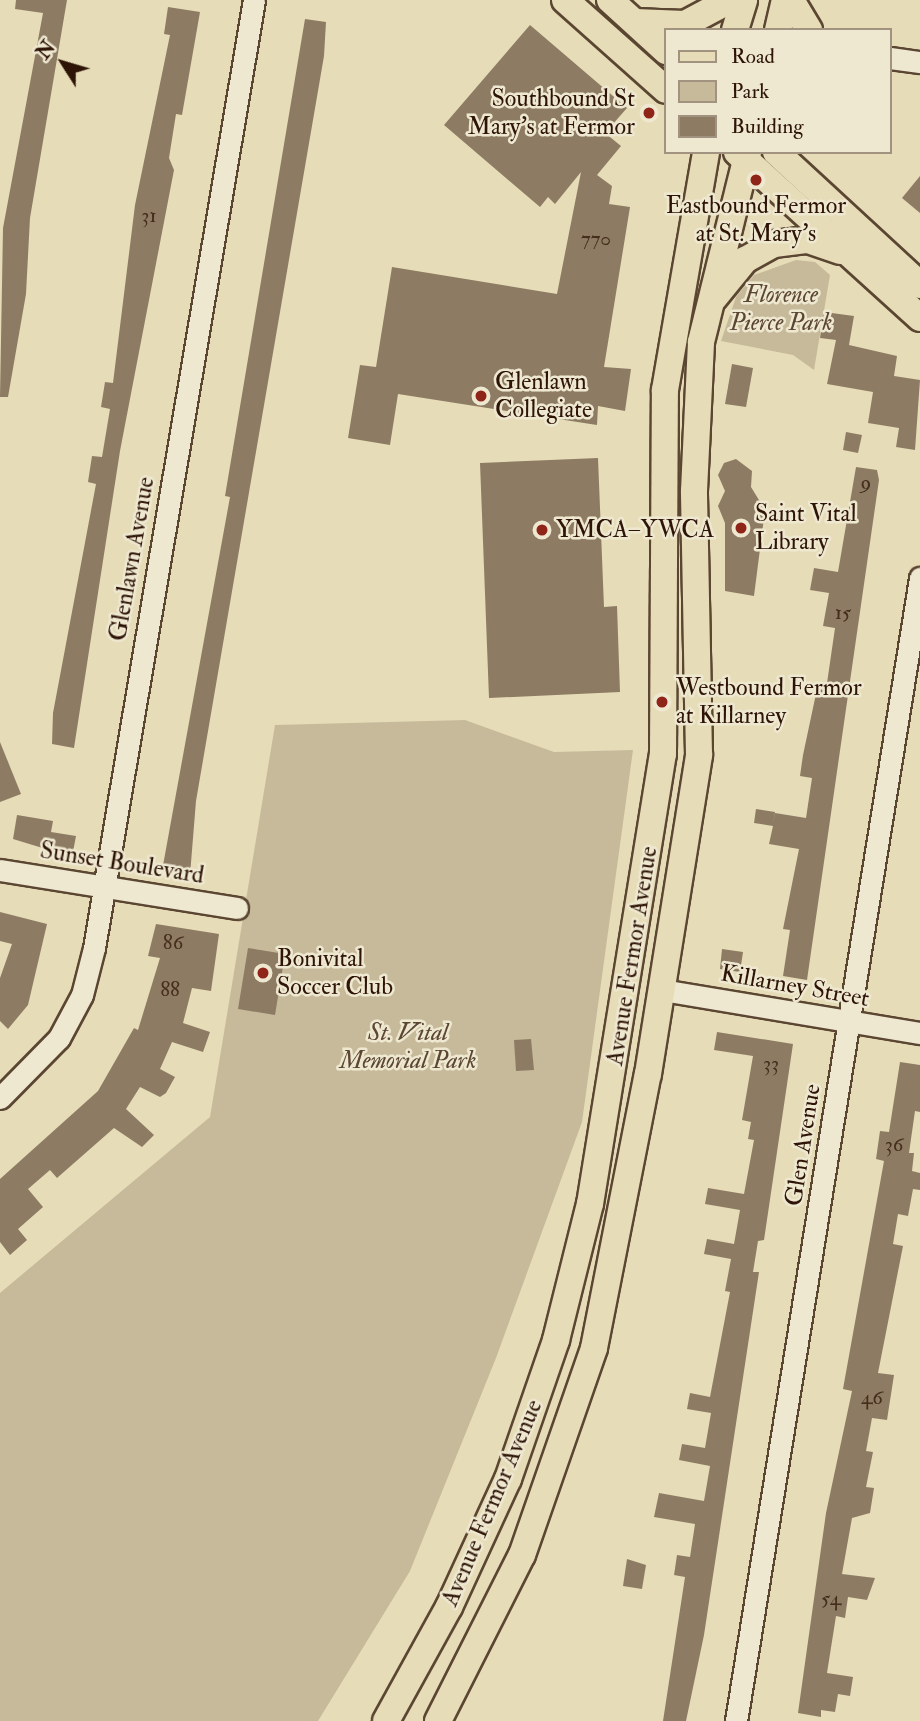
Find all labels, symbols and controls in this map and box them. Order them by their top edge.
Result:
north arrow [28,28,98,98]
legend [664,28,892,154]
text: N [32,36,61,64]
text: Road [731,43,775,70]
text: Park [731,78,769,105]
place label: Southbound St Mary's at Fermor [468,85,635,141]
marker: Southbound St Mary's at Fermor [641,105,657,121]
text: Building [731,113,804,140]
marker: Eastbound Fermor at St. Mary's [748,172,764,188]
place label: Eastbound Fermor at St. Mary's [666,192,846,248]
house number: 31 [141,203,157,229]
house number: 770 [581,226,611,252]
park label: Florence Pierce Park [730,281,832,337]
place label: Glenlawn Collegiate [495,368,592,424]
marker: Glenlawn Collegiate [473,388,489,404]
house number: 9 [861,470,871,496]
street label: Glenlawn Avenue [103,475,161,643]
place label: Saint Vital Library [755,500,857,556]
place label: YMCA–YWCA [556,516,714,544]
marker: Saint Vital Library [733,520,749,536]
marker: YMCA–YWCA [534,522,550,538]
house number: 15 [835,600,851,626]
place label: Westbound Fermor at Killarney [676,674,862,730]
marker: Westbound Fermor at Killarney [654,694,670,710]
street label: Sunset Boulevard [38,836,206,890]
street label: Avenue Fermor Avenue [600,844,664,1068]
house number: 86 [163,930,183,956]
place label: Bonivital Soccer Club [277,945,393,1001]
street label: Killarney Street [719,959,871,1013]
marker: Bonivital Soccer Club [255,965,271,981]
house number: 88 [160,977,180,1003]
park label: St. Vital Memorial Park [340,1019,476,1075]
house number: 33 [763,1051,779,1077]
street label: Glen Avenue [779,1082,827,1208]
house number: 36 [885,1132,903,1158]
house number: 46 [861,1385,883,1411]
street label: Avenue Fermor Avenue [435,1395,549,1611]
house number: 54 [821,1586,841,1612]

